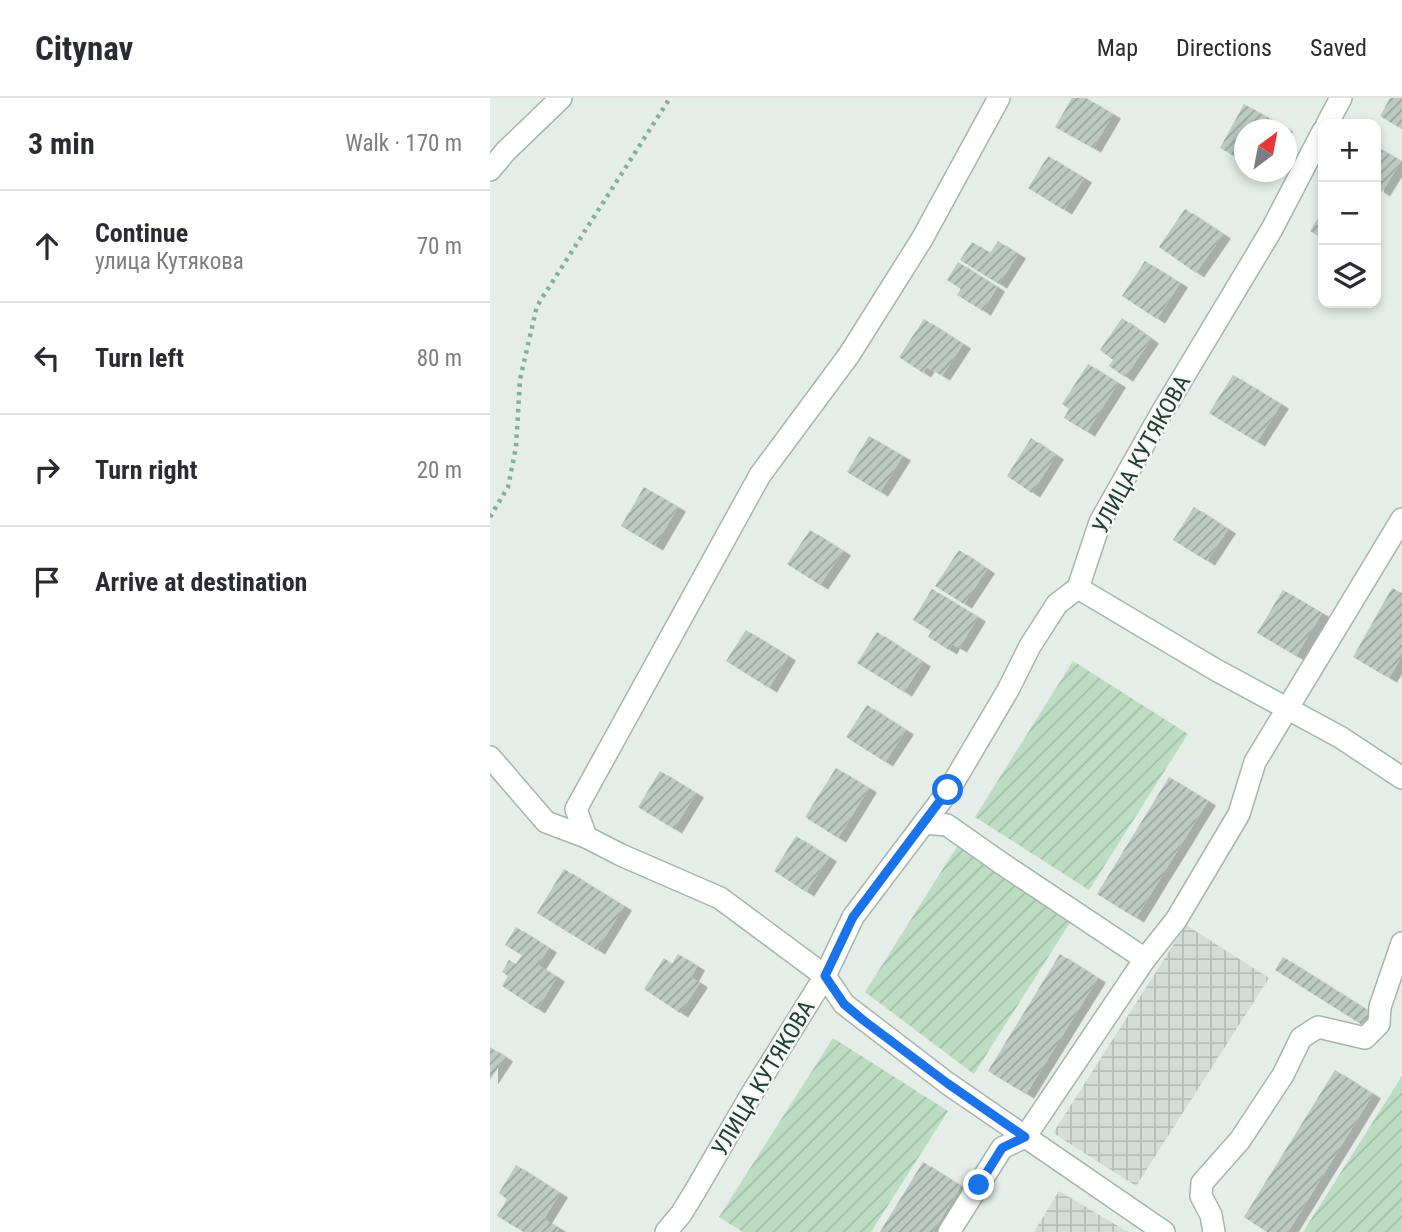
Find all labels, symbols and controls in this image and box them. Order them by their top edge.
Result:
text: Citynav [35,29,133,68]
text: Map [1097,34,1138,62]
text: Directions [1176,34,1272,62]
text: Saved [1310,34,1367,62]
north arrow [1234,119,1297,182]
map controls [1318,119,1381,308]
button: + [1318,119,1381,182]
text: 3 min [28,126,95,161]
text: Walk · 170 m [345,130,462,157]
button: − [1318,182,1381,245]
text: Continue [95,218,188,248]
icon: ahead [28,227,66,265]
text: 70 m [417,233,462,260]
button: layers [1318,245,1381,308]
text: улица Кутякова [95,248,244,275]
icon: left [28,339,66,377]
text: Turn left [95,343,184,373]
text: 80 m [417,345,462,372]
street label: УЛИЦА КУТЯКОВА [1087,370,1196,538]
icon: right [28,451,66,489]
text: Turn right [95,455,197,485]
text: 20 m [417,457,462,484]
icon: arrive [28,563,66,601]
text: Arrive at destination [95,567,307,597]
route start [932,774,963,805]
street label: УЛИЦА КУТЯКОВА [706,996,820,1161]
route end [963,1169,994,1200]

